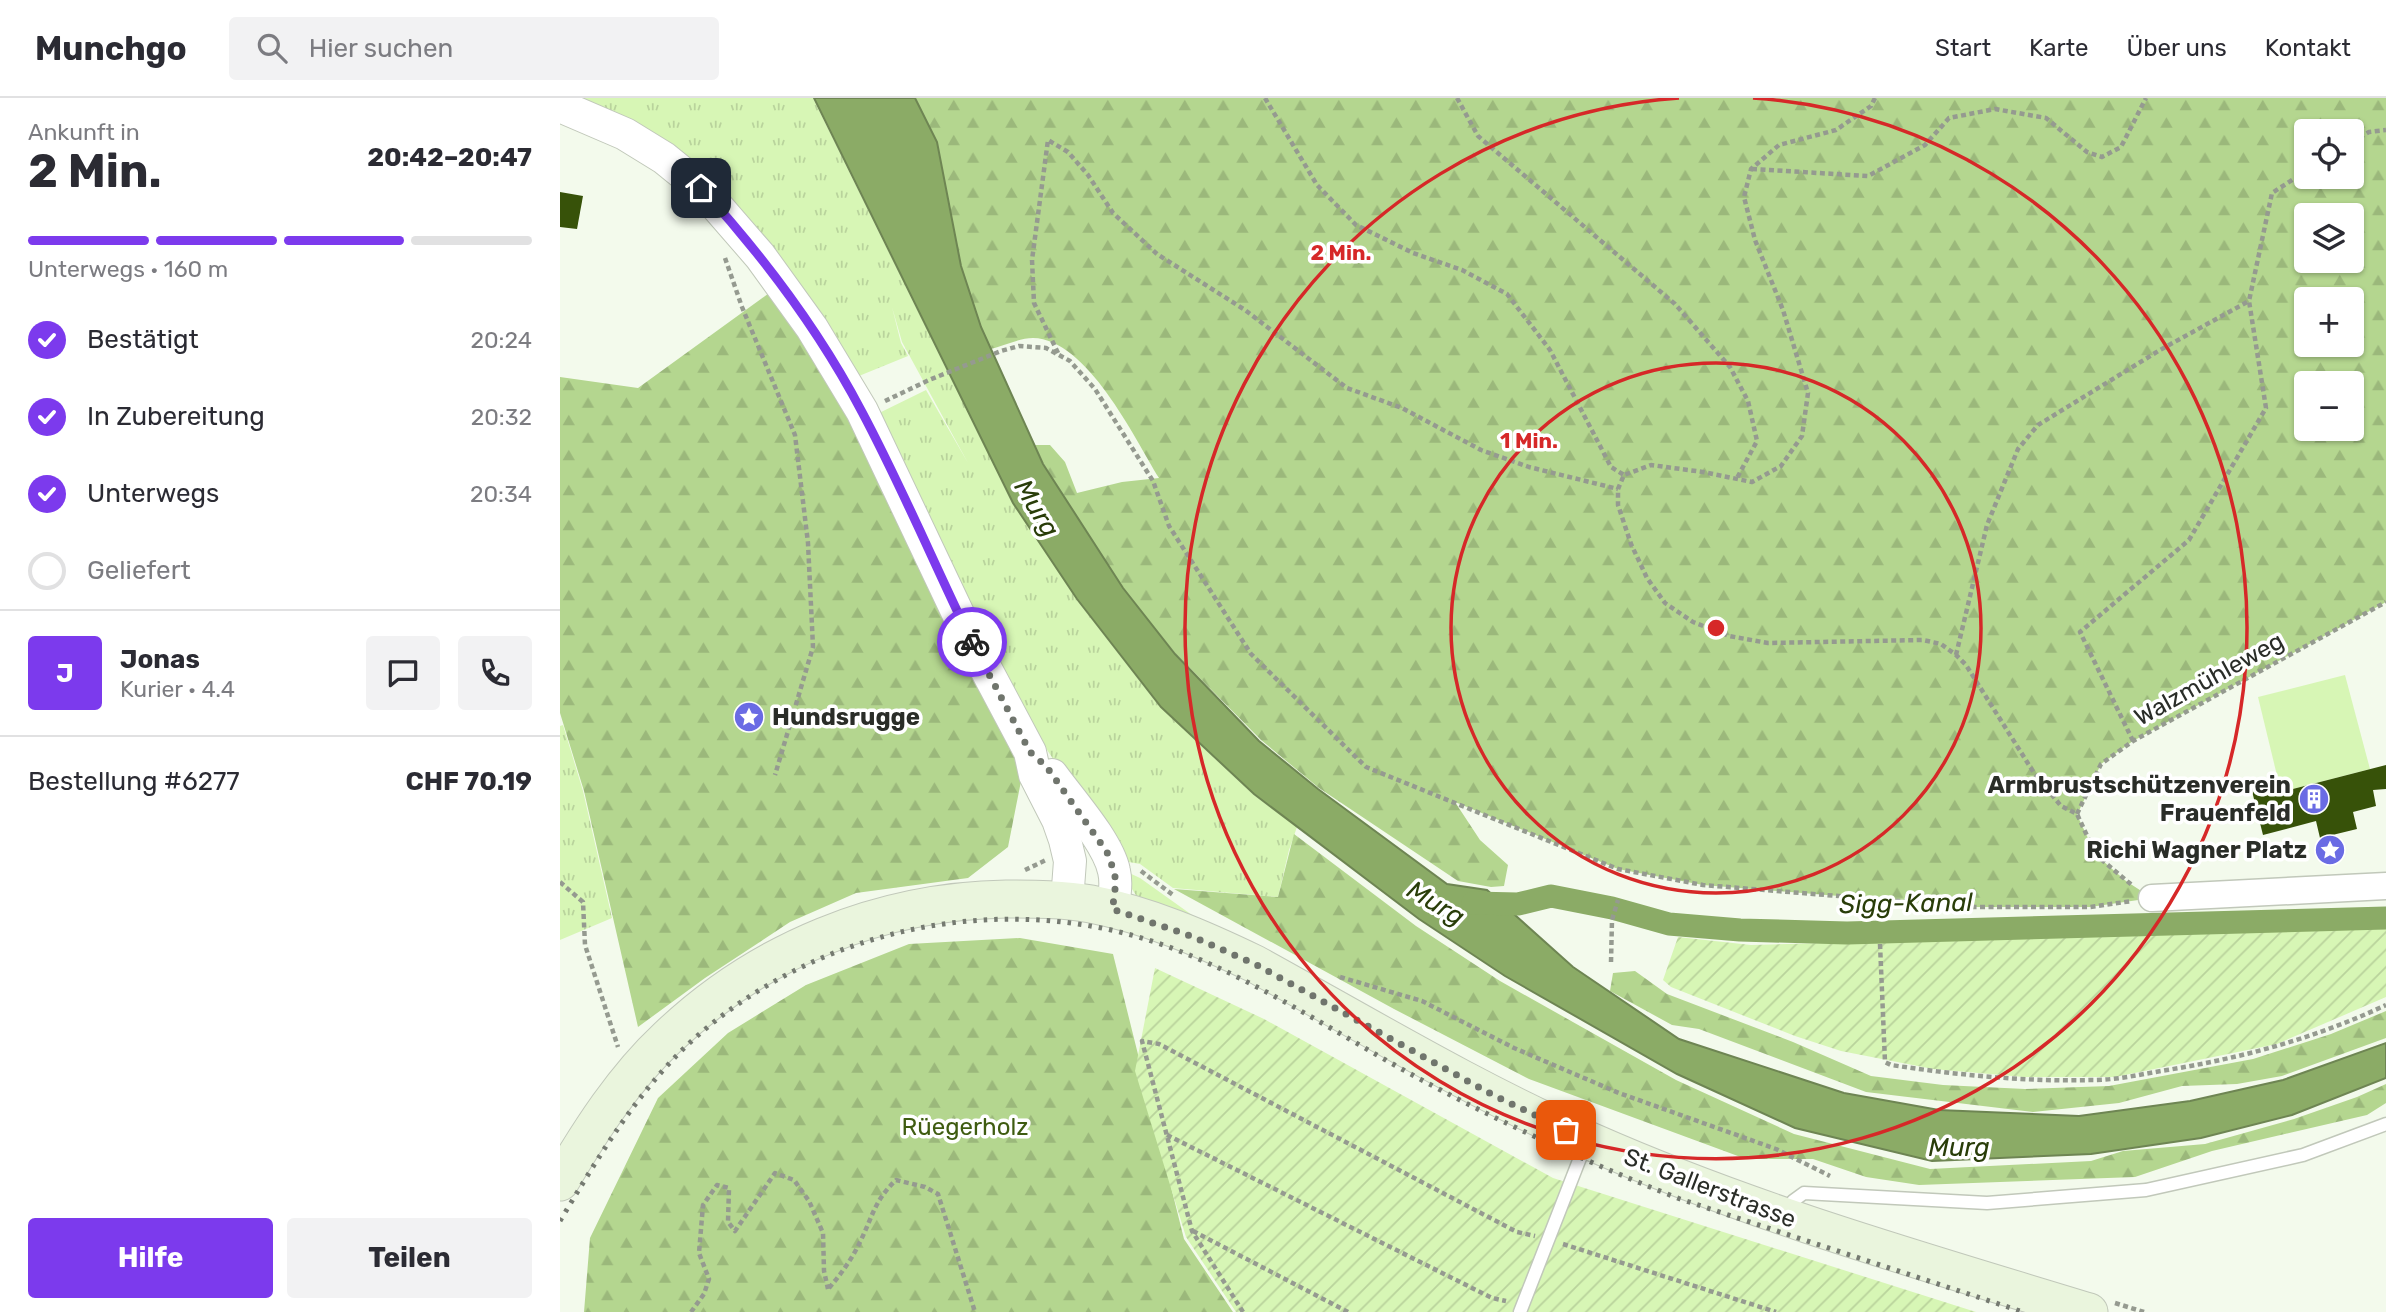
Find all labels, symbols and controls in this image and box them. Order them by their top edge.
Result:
search box [229,17,719,80]
text: Munchgo [35,29,187,68]
icon: search [253,29,291,67]
text: Hier suchen [309,33,453,64]
text: Start [1935,34,1991,62]
text: Karte [2029,34,2089,62]
text: Über uns [2127,34,2227,62]
text: Kontakt [2265,34,2351,62]
text: Ankunft in [28,118,140,146]
map controls [2294,119,2364,441]
button: locate [2294,119,2364,189]
text: 20:42–20:47 [367,142,532,173]
text: 2 Min. [28,144,162,199]
pin [671,158,731,218]
icon: home [682,169,720,207]
button: layers [2294,203,2364,273]
text: 2 Min. [1311,240,1371,265]
text: Unterwegs · 160 m [28,255,228,283]
button: + [2294,287,2364,357]
icon: check [28,321,66,359]
text: Bestätigt [87,324,199,355]
text: 20:24 [470,326,532,354]
button: − [2294,371,2364,441]
icon: check [28,398,66,436]
text: In Zubereitung [87,401,265,432]
text: 20:32 [471,403,532,431]
text: 1 Min. [1500,428,1558,453]
water label: Murg [1007,474,1066,543]
icon: check [28,475,66,513]
text: Unterwegs [87,478,219,509]
text: 20:34 [470,480,532,508]
text: Geliefert [87,555,191,586]
courier [937,607,1007,677]
centre of rings [1704,616,1728,640]
icon: bike [953,623,991,661]
street label: Walzmühleweg [2130,627,2288,731]
button: chat [366,636,440,710]
button: phone [458,636,532,710]
text: Jonas [120,644,200,675]
text: J [56,658,74,689]
text: Kurier · 4.4 [120,675,235,703]
place icon: Hundsrugge [732,700,766,734]
place label: Hundsrugge [772,703,920,731]
text: Bestellung #6277 [28,766,240,797]
text: CHF 70.19 [405,766,532,797]
place label: Armbrustschützenverein Frauenfeld [1988,771,2291,827]
building icon: Armbrustschützenverein Frauenfeld [2297,782,2331,816]
place icon: Richi Wagner Platz [2313,833,2347,867]
place label: Richi Wagner Platz [2086,836,2307,864]
water label: Murg [1401,874,1470,933]
water label: Sigg-Kanal [1839,887,1974,920]
pin [1536,1100,1596,1160]
icon: bag [1547,1111,1585,1149]
park label: Rüegerholz [902,1113,1028,1141]
water label: Murg [1928,1132,1990,1163]
street label: St. Gallerstrasse [1620,1142,1800,1234]
button: Hilfe [28,1218,273,1298]
button: Teilen [287,1218,532,1298]

